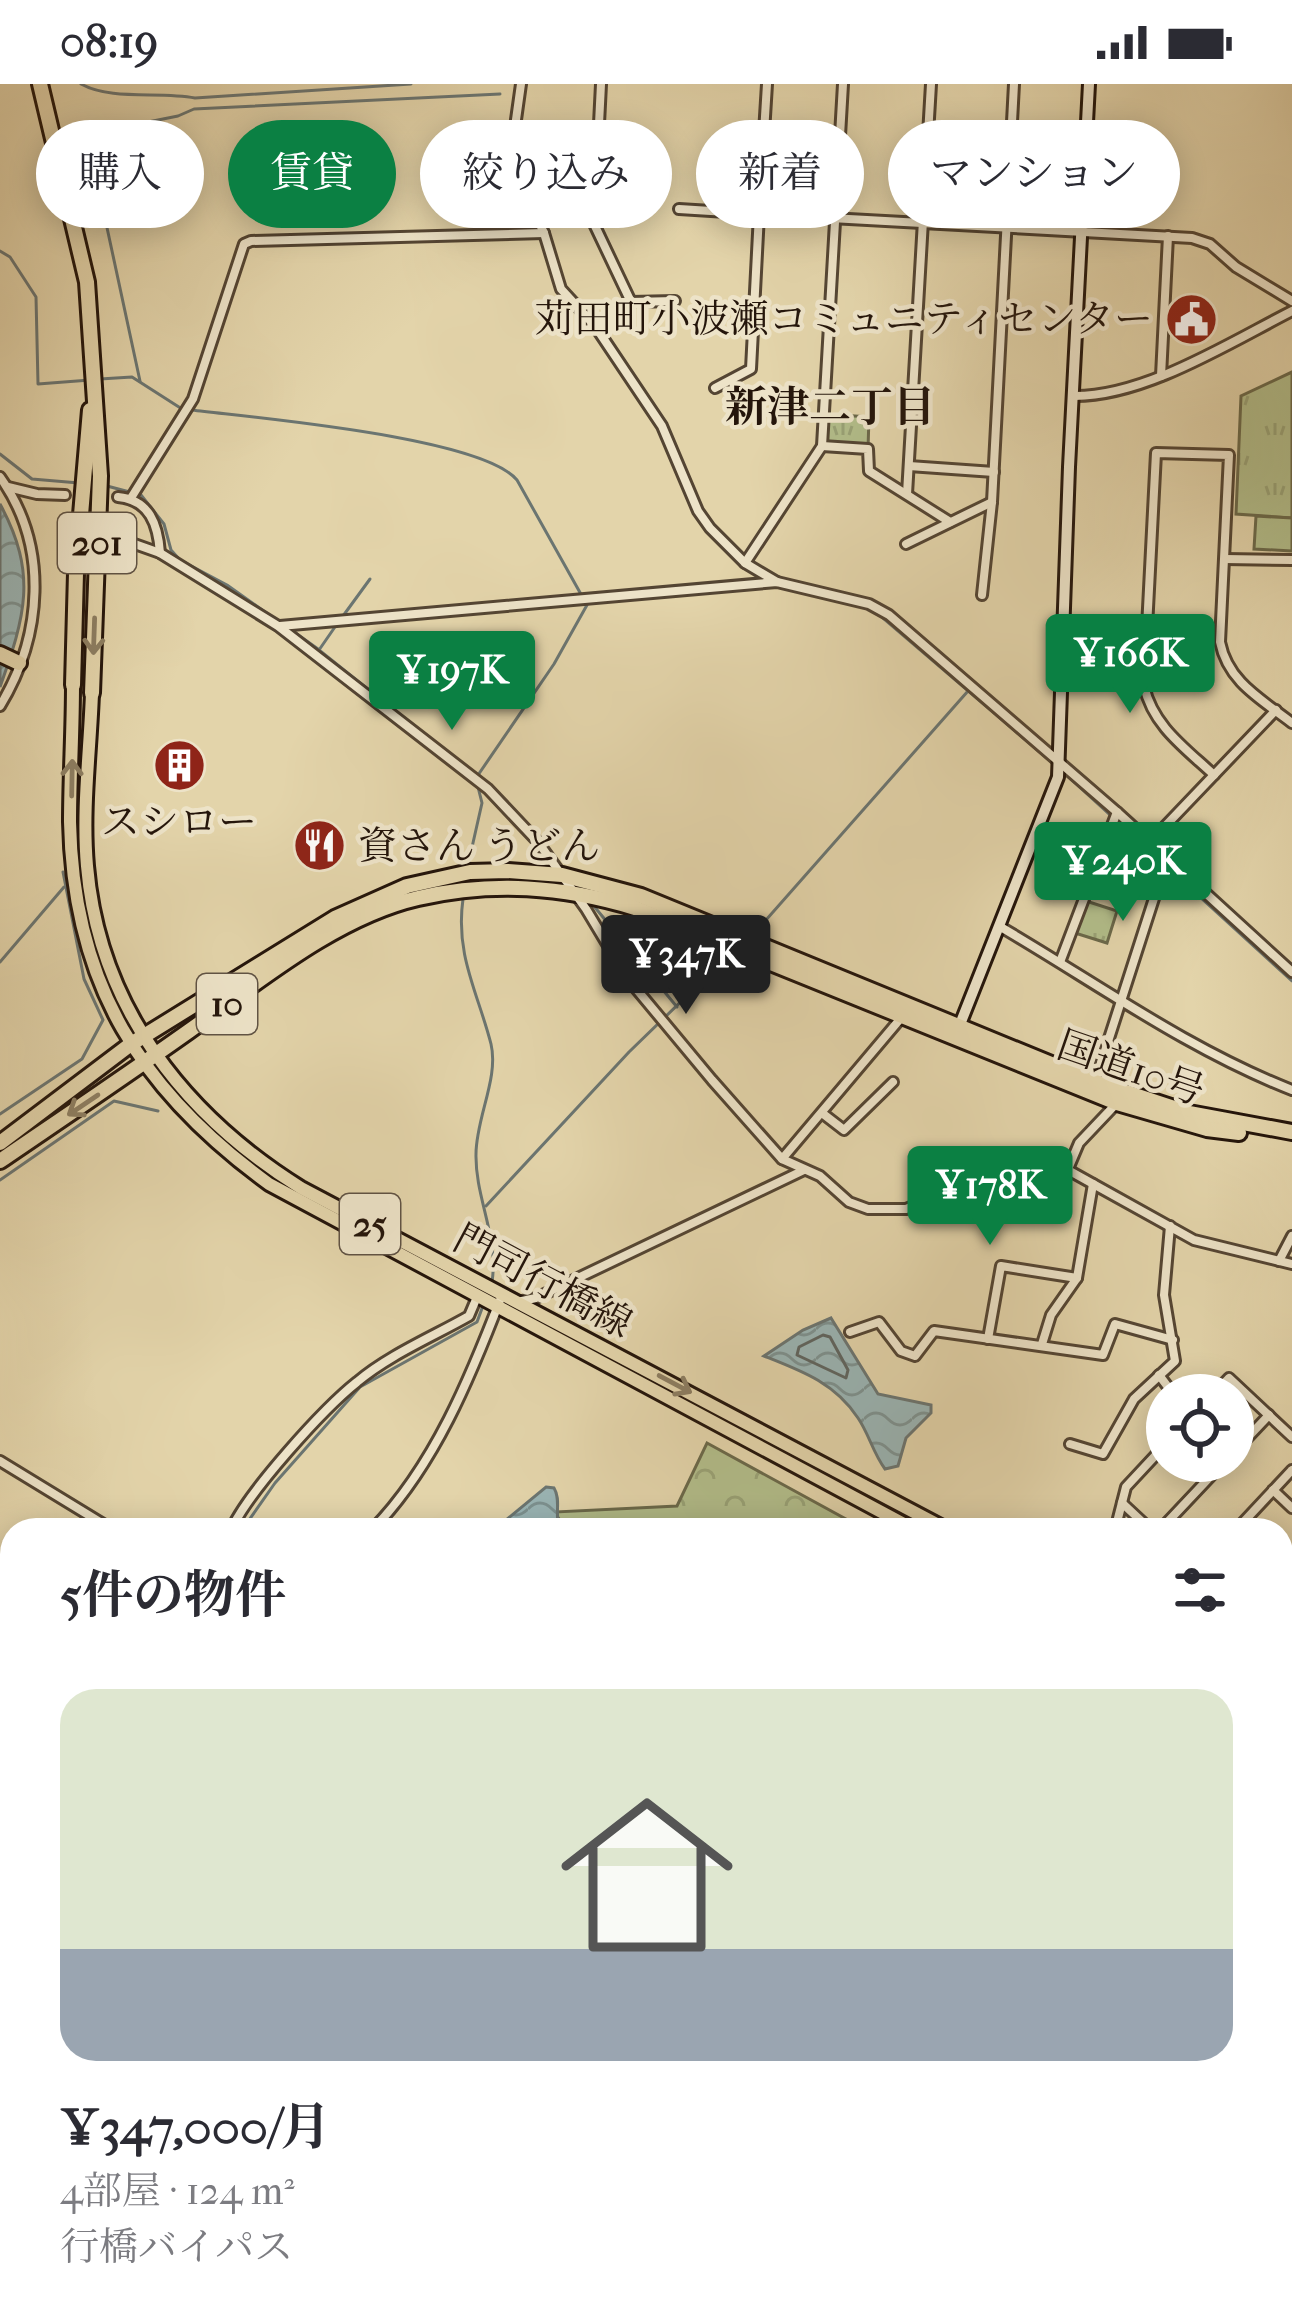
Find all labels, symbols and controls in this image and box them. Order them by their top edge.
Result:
text: 08:19 [60,16,158,69]
chip: 購入 [36,120,204,228]
chip: 賃貸 [228,120,396,228]
chip: 絞り込み [420,120,672,228]
chip: 新着 [696,120,864,228]
chip: マンション [888,120,1180,228]
public building icon: 苅田町小波瀬コミュニティセンター [1164,291,1220,347]
place label: 苅田町小波瀬コミュニティセンター [534,296,1153,342]
district label: 新津二丁目 [725,383,935,432]
road number: 201 [58,513,136,573]
pin: ¥166K [1046,614,1214,716]
one-way arrow [82,616,105,655]
text: ¥166K [1073,630,1187,676]
pin: ¥197K [368,631,536,733]
text: ¥197K [396,647,508,693]
building icon: スシロー [151,737,207,793]
one-way arrow [60,759,83,798]
place label: スシロー [101,799,257,845]
restaurant icon: 資さん うどん [291,818,347,874]
pin: ¥240K [1039,822,1207,924]
place label: 資さん うどん [358,823,600,869]
text: ¥240K [1061,838,1185,884]
pin: ¥347K [602,915,770,1017]
text: ¥347K [628,931,744,977]
road number: 10 [197,974,257,1034]
street label: 国道10号 [1052,1021,1210,1115]
one-way arrow [66,1092,100,1117]
pin: ¥178K [906,1146,1074,1248]
text: ¥178K [934,1162,1046,1208]
road number: 25 [340,1194,400,1254]
street label: 門司行橋線 [446,1215,640,1347]
one-way arrow [657,1374,693,1397]
map controls [1146,1374,1254,1482]
button: locate [1146,1374,1254,1482]
icon: filters [1167,1557,1233,1623]
text: 5件の物件 [60,1565,286,1625]
icon: home [539,1767,755,1983]
text: ¥347,000/月 [60,2097,331,2157]
text: 4部屋 · 124 m² [60,2168,294,2214]
text: 行橋バイパス [60,2224,293,2270]

